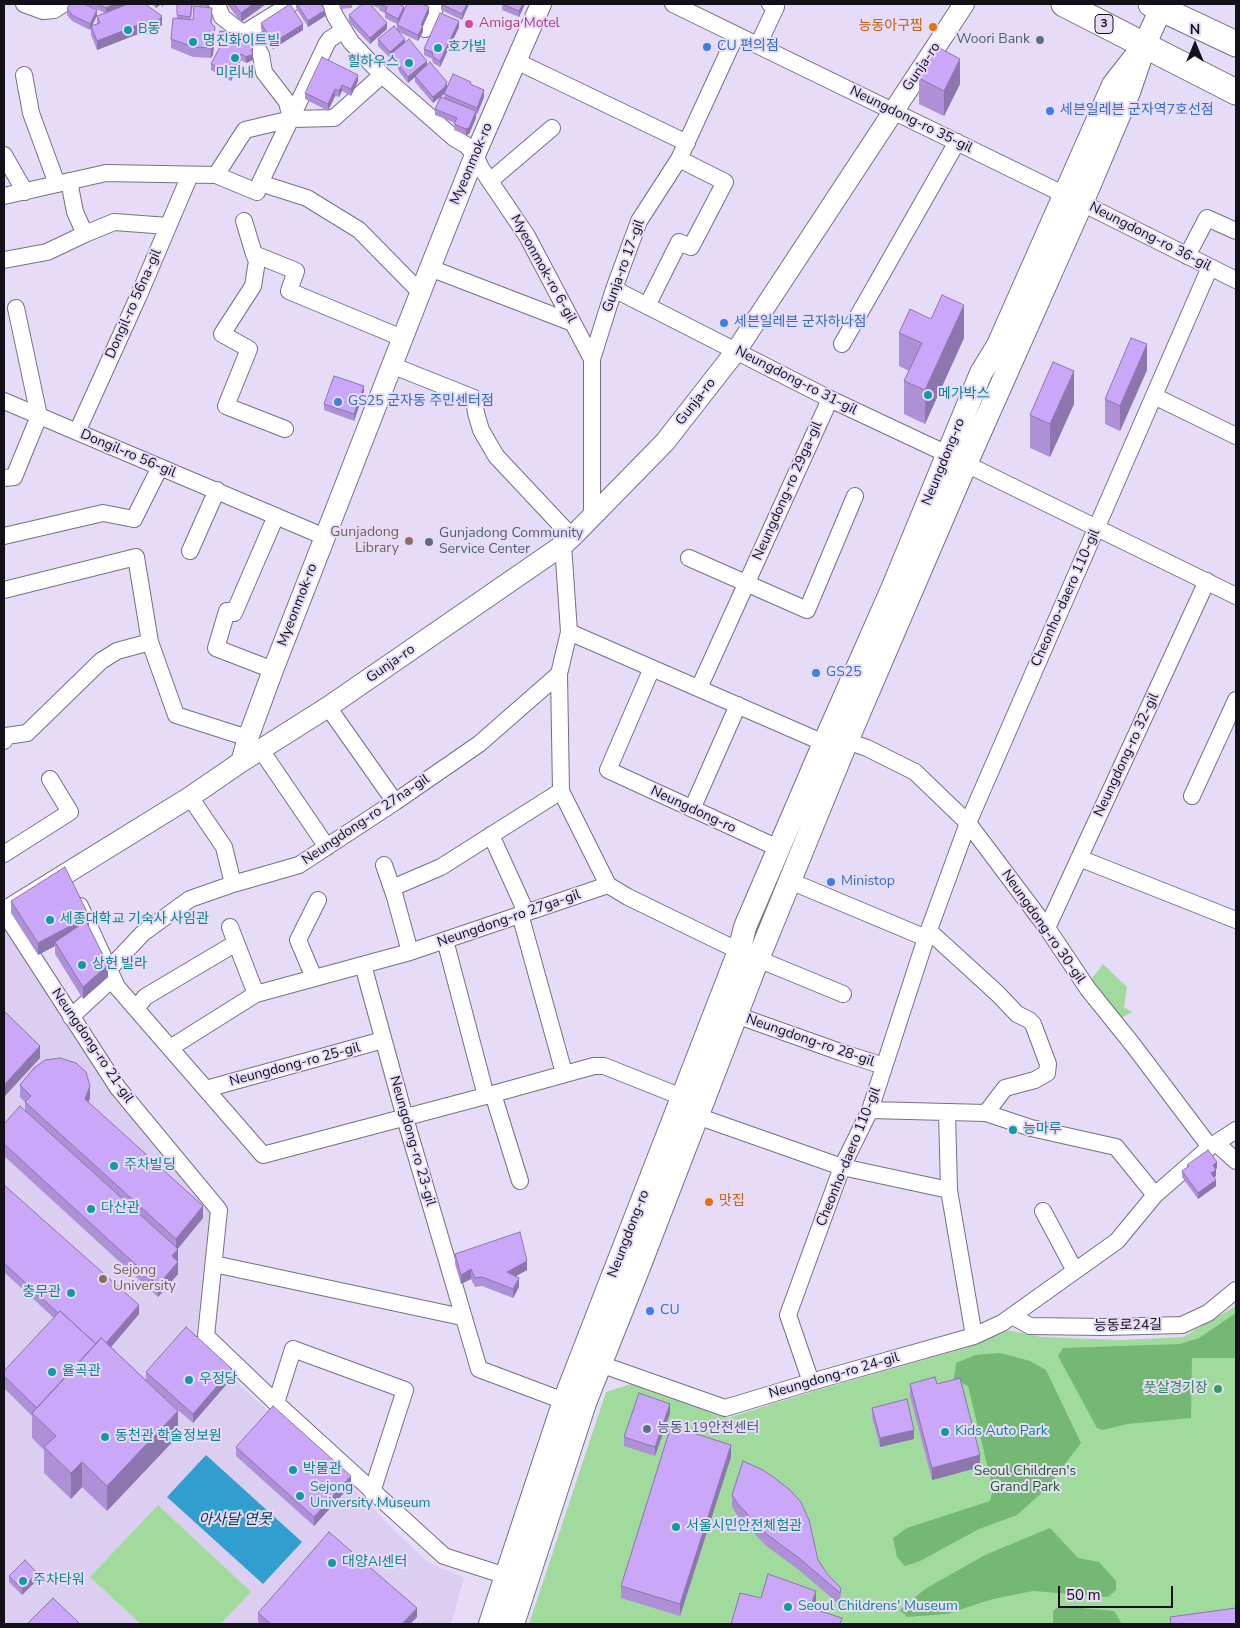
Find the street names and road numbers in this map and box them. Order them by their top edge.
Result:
road number: 3 [1095,14,1113,34]
street label: Gunja-ro [900,39,944,95]
street label: Neungdong-ro 35-gil [847,83,975,157]
street label: Myeonmok-ro [447,121,497,207]
street label: Neungdong-ro 36-gil [1086,199,1214,275]
street label: Myeonmok-ro 6-gil [506,212,580,326]
street label: Gunja-ro 17-gil [599,217,649,315]
street label: Dongil-ro 56na-gil [102,247,166,361]
street label: Neungdong-ro 31-gil [732,343,860,419]
street label: Gunja-ro [672,375,720,429]
street label: Neungdong-ro [919,416,969,508]
street label: Neungdong-ro 29ga-gil [750,419,826,563]
street label: Dongil-ro 56-gil [78,426,178,482]
street label: Cheonho-daero 110-gil [1028,527,1104,669]
street label: Myeonmok-ro [275,561,321,649]
street label: Gunja-ro [364,641,418,687]
street label: Neungdong-ro 32-gil [1091,690,1163,820]
street label: Neungdong-ro 27na-gil [299,771,433,869]
street label: Neungdong-ro [648,783,738,837]
street label: Neungdong-ro 30-gil [997,867,1089,987]
street label: Neungdong-ro 27ga-gil [435,887,583,951]
street label: Neungdong-ro 21-gil [47,985,137,1107]
street label: Neungdong-ro 28-gil [744,1011,876,1071]
street label: Neungdong-ro 25-gil [228,1039,362,1091]
street label: Neungdong-ro 23-gil [385,1074,439,1208]
street label: Cheonho-daero 110-gil [813,1085,885,1229]
street label: Neungdong-ro [605,1188,653,1280]
street label: 능동로24길 [1094,1317,1162,1335]
street label: Neungdong-ro 24-gil [767,1349,901,1403]

